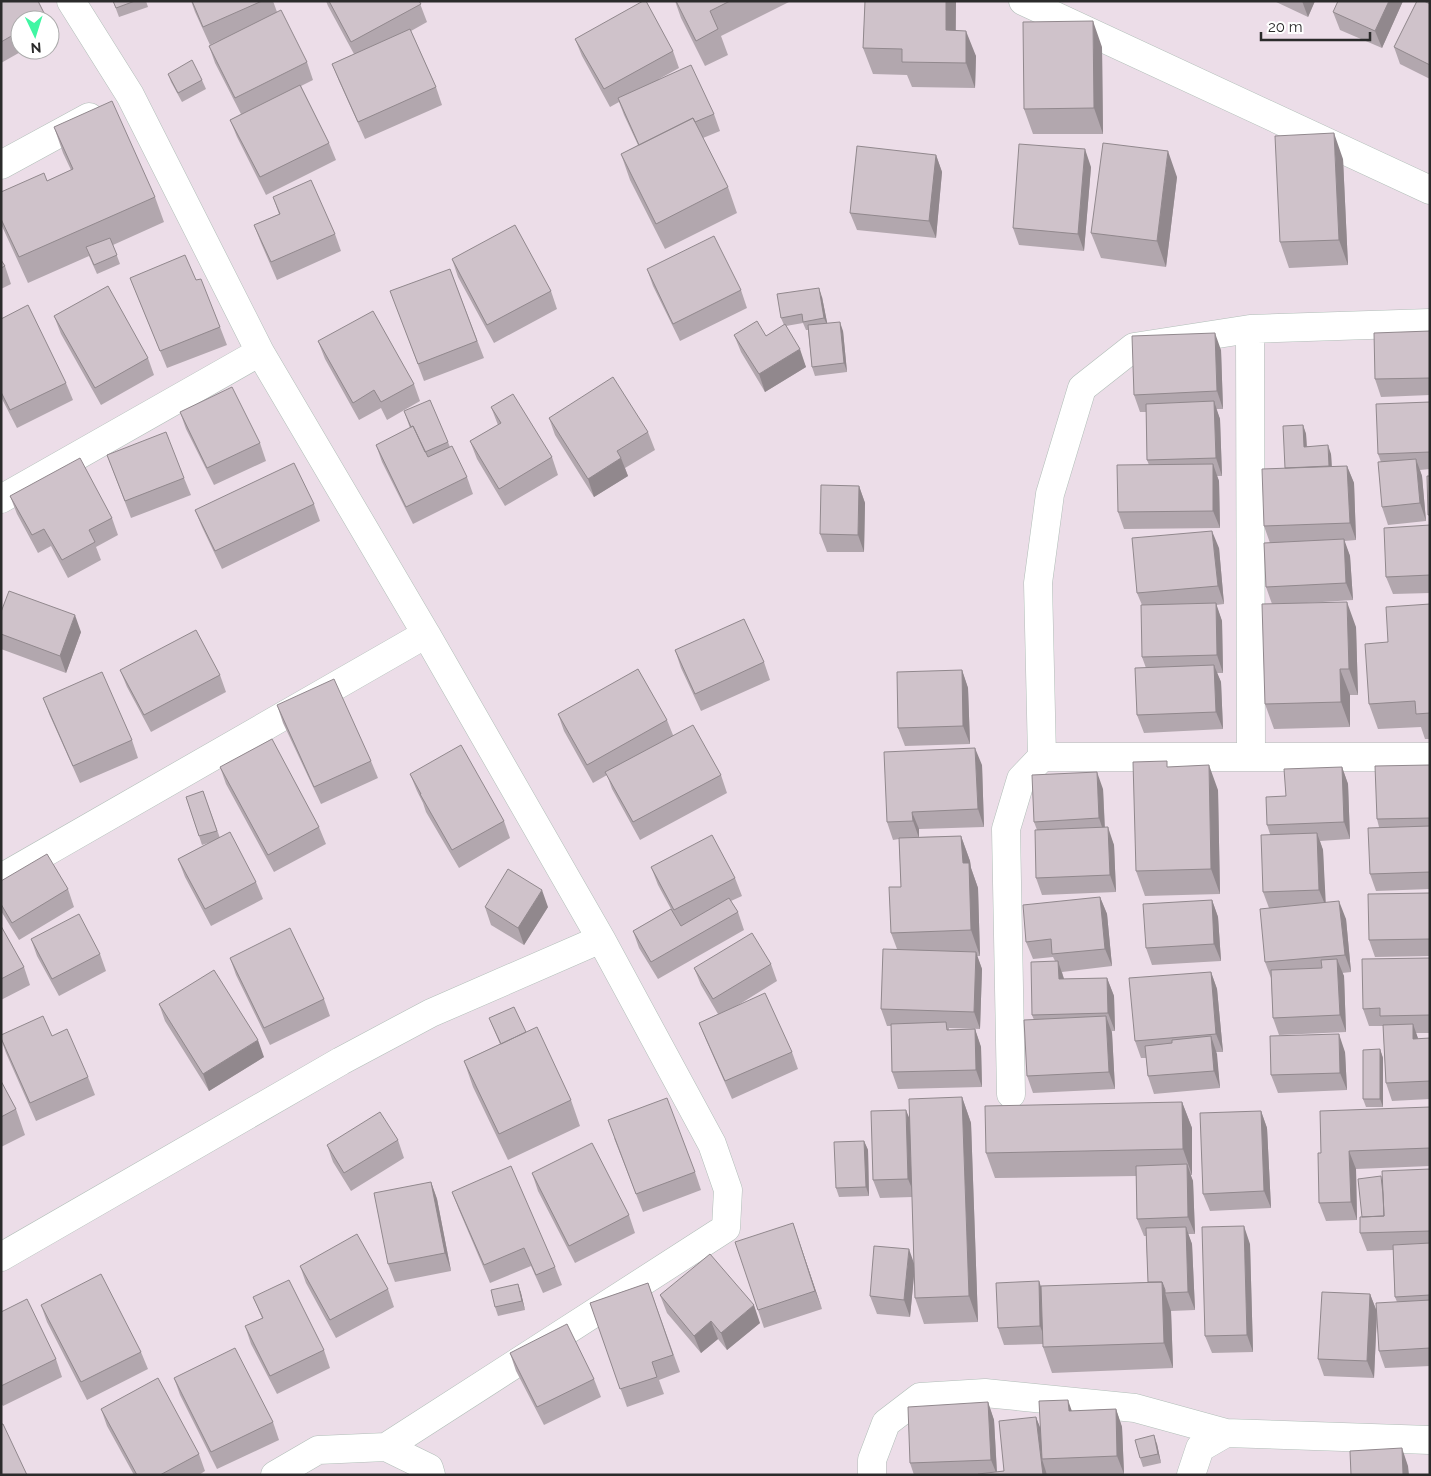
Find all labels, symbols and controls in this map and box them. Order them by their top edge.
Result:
north arrow [10,10,60,60]
scale bar [1261,10,1370,42]
text: 20 m [1268,18,1303,36]
text: N [30,40,42,56]

